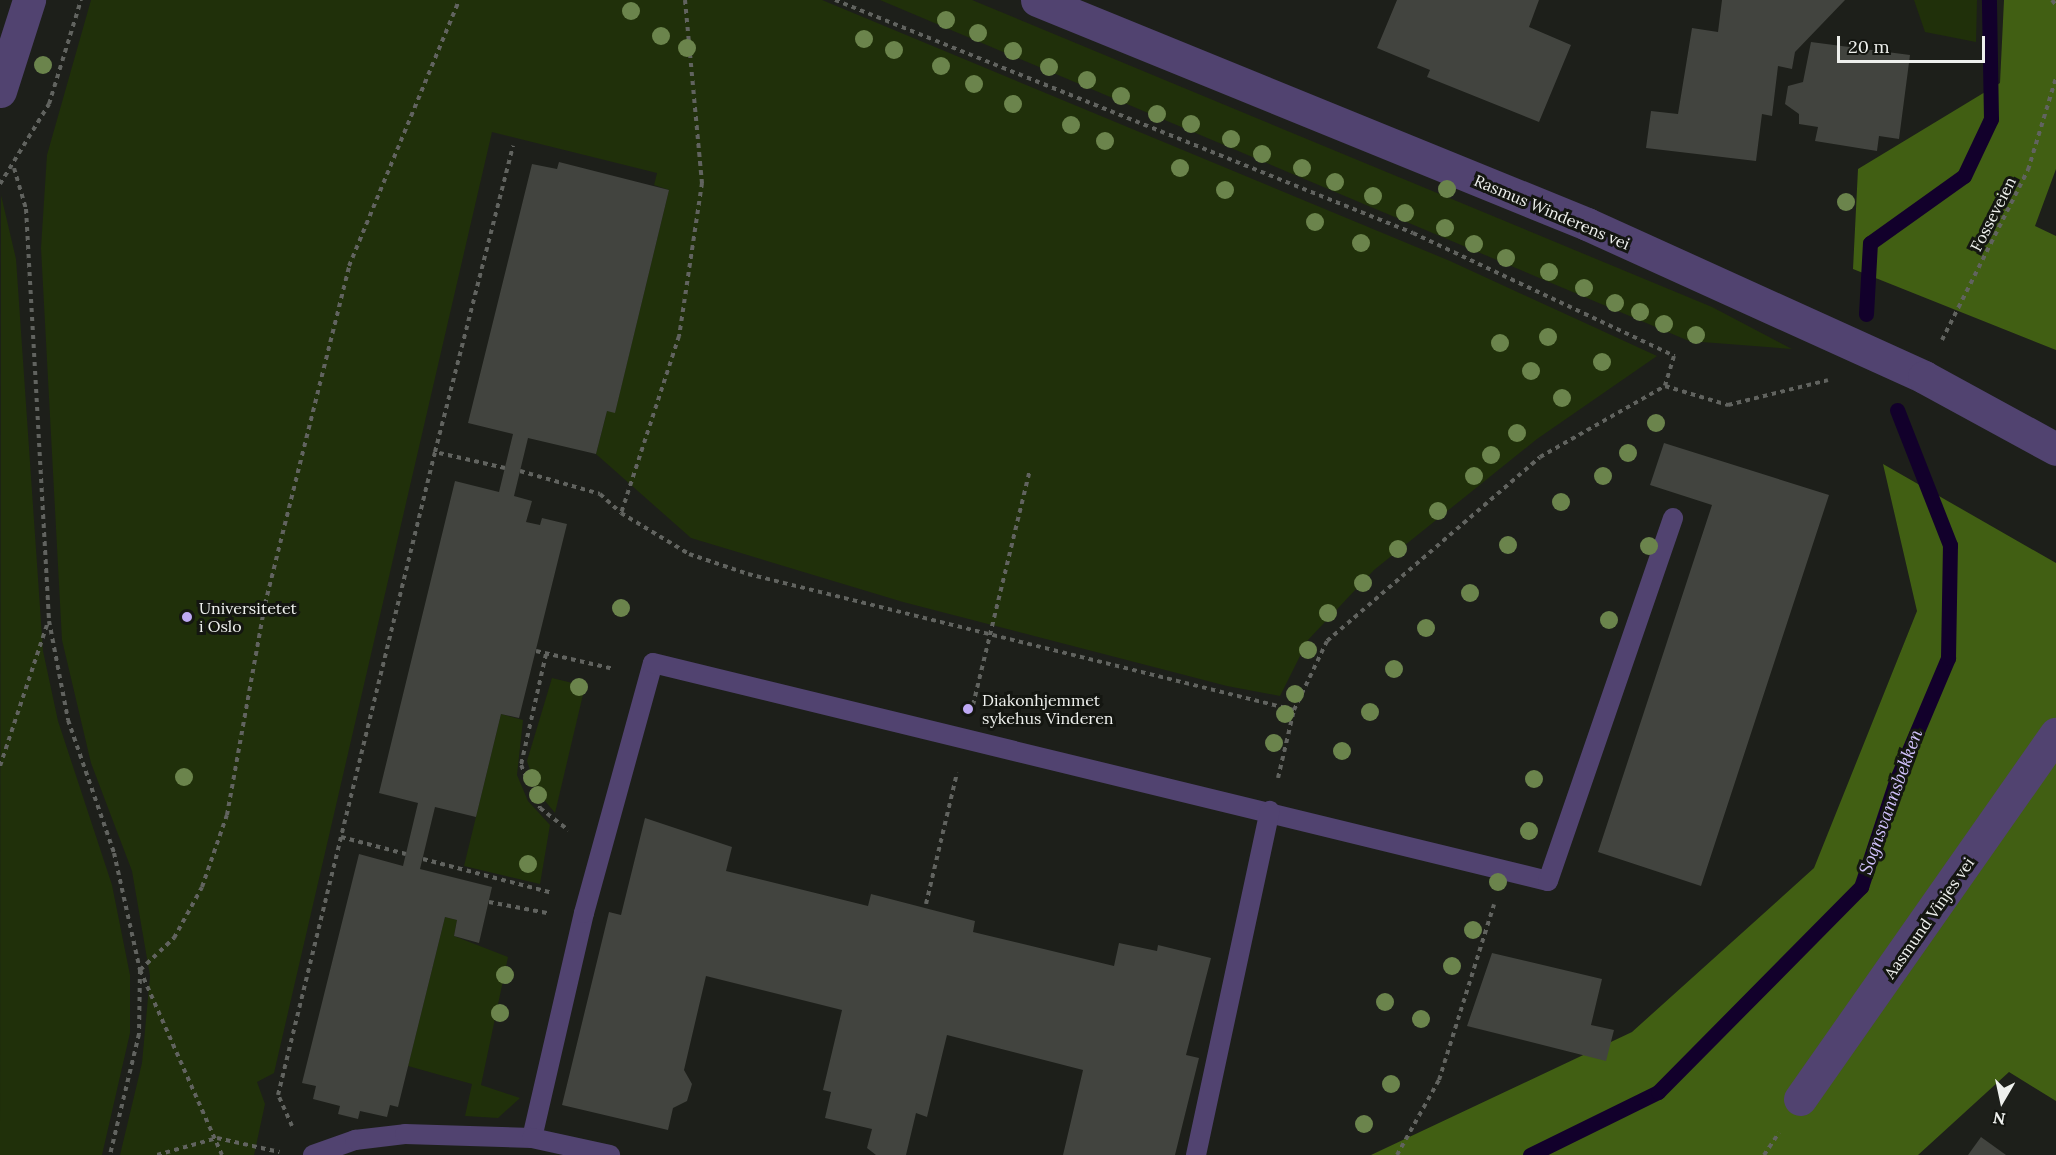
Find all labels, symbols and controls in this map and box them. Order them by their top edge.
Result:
scale bar [1840,24,1988,62]
text: 20 m [1848,35,1890,58]
street label: Rasmus Winderens vei [1471,170,1633,254]
street label: Fosseveien [1966,174,2020,254]
place label: Universitetet i Oslo [199,598,297,636]
marker: Universitetet i Oslo [180,610,194,624]
place label: Diakonhjemmet sykehus Vinderen [982,690,1114,728]
marker: Diakonhjemmet sykehus Vinderen [959,700,977,718]
water label: Sognsvannsbekken [1855,726,1927,878]
street label: Aasmund Vinjes vei [1880,854,1978,982]
north arrow [1972,1071,2032,1131]
text: N [1992,1108,2007,1130]

